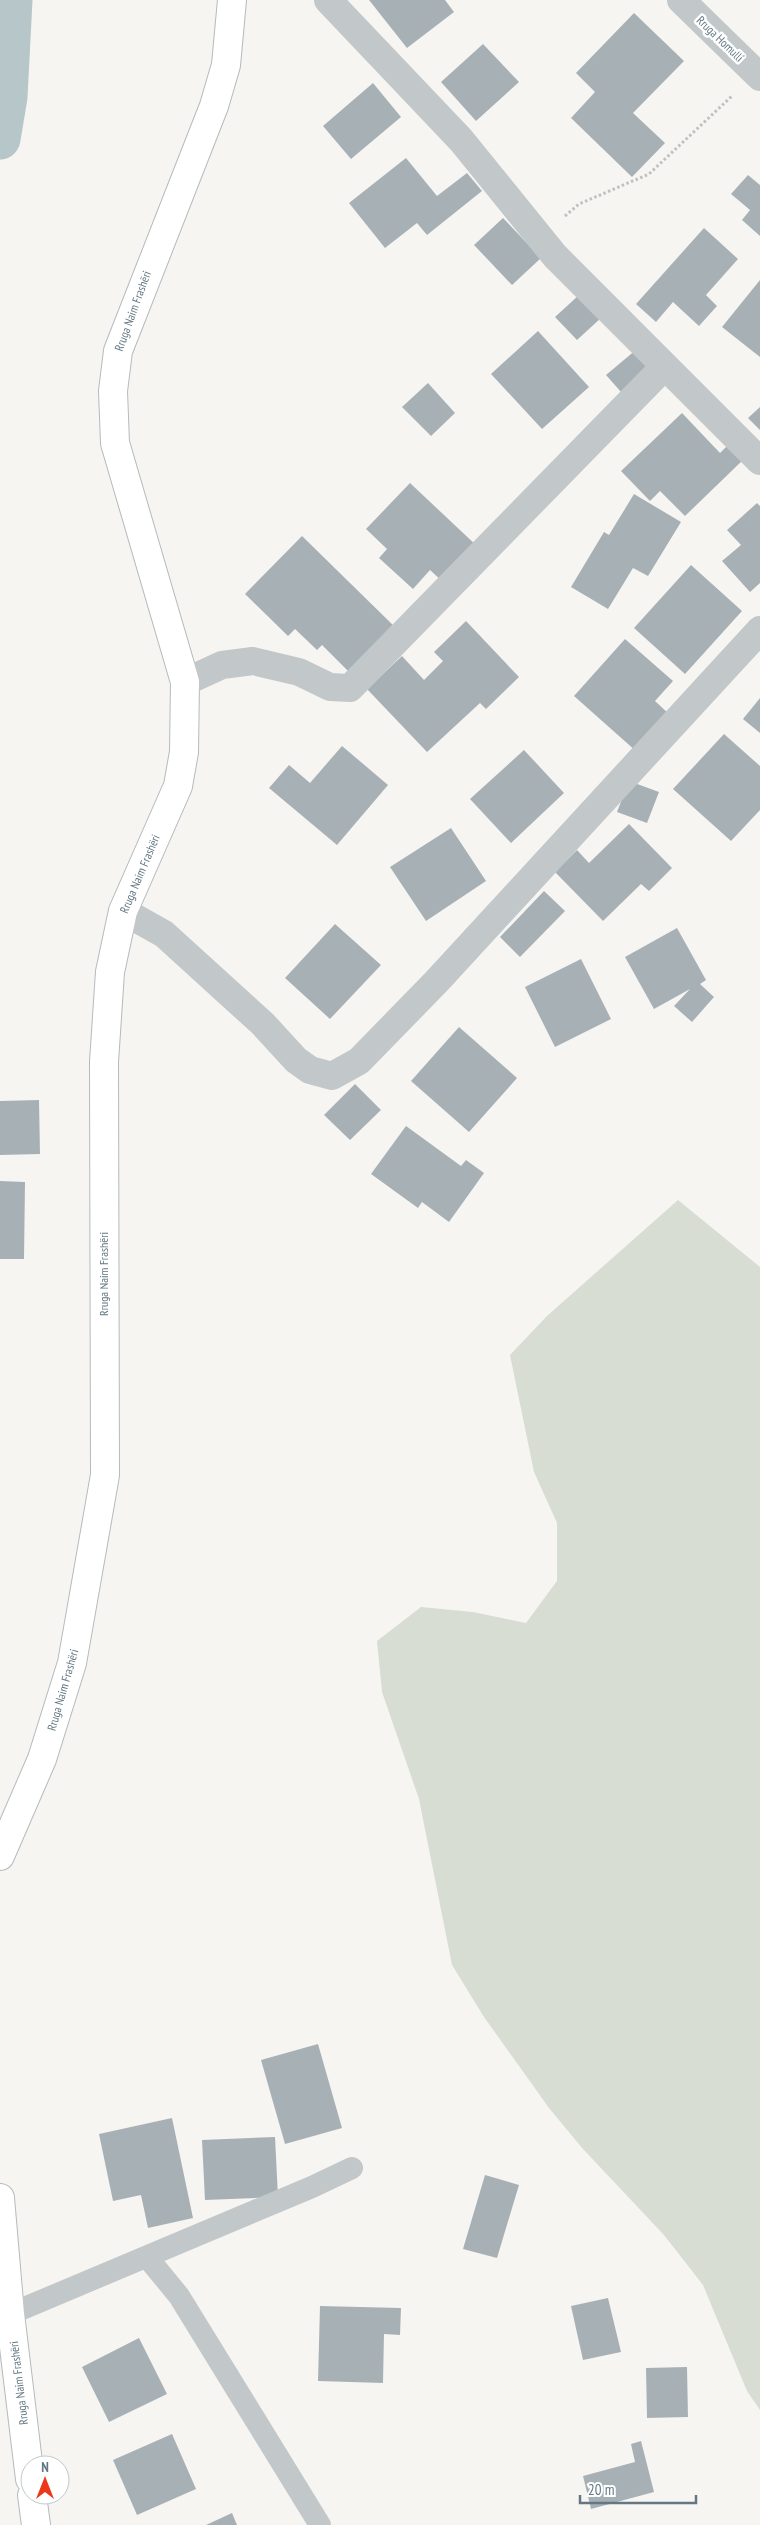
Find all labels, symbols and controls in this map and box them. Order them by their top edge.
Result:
street label: Rruga Homulli [694,13,747,65]
street label: Rruga Naim Frashëri [111,269,154,353]
street label: Rruga Naim Frashëri [116,832,163,916]
street label: Rruga Naim Frashëri [96,1232,111,1316]
street label: Rruga Naim Frashëri [44,1647,81,1732]
street label: Rruga Naim Frashëri [6,2340,31,2426]
north arrow [20,2455,70,2505]
text: N [41,2458,49,2476]
scale bar [580,2472,696,2504]
text: 20 m [588,2480,614,2499]

